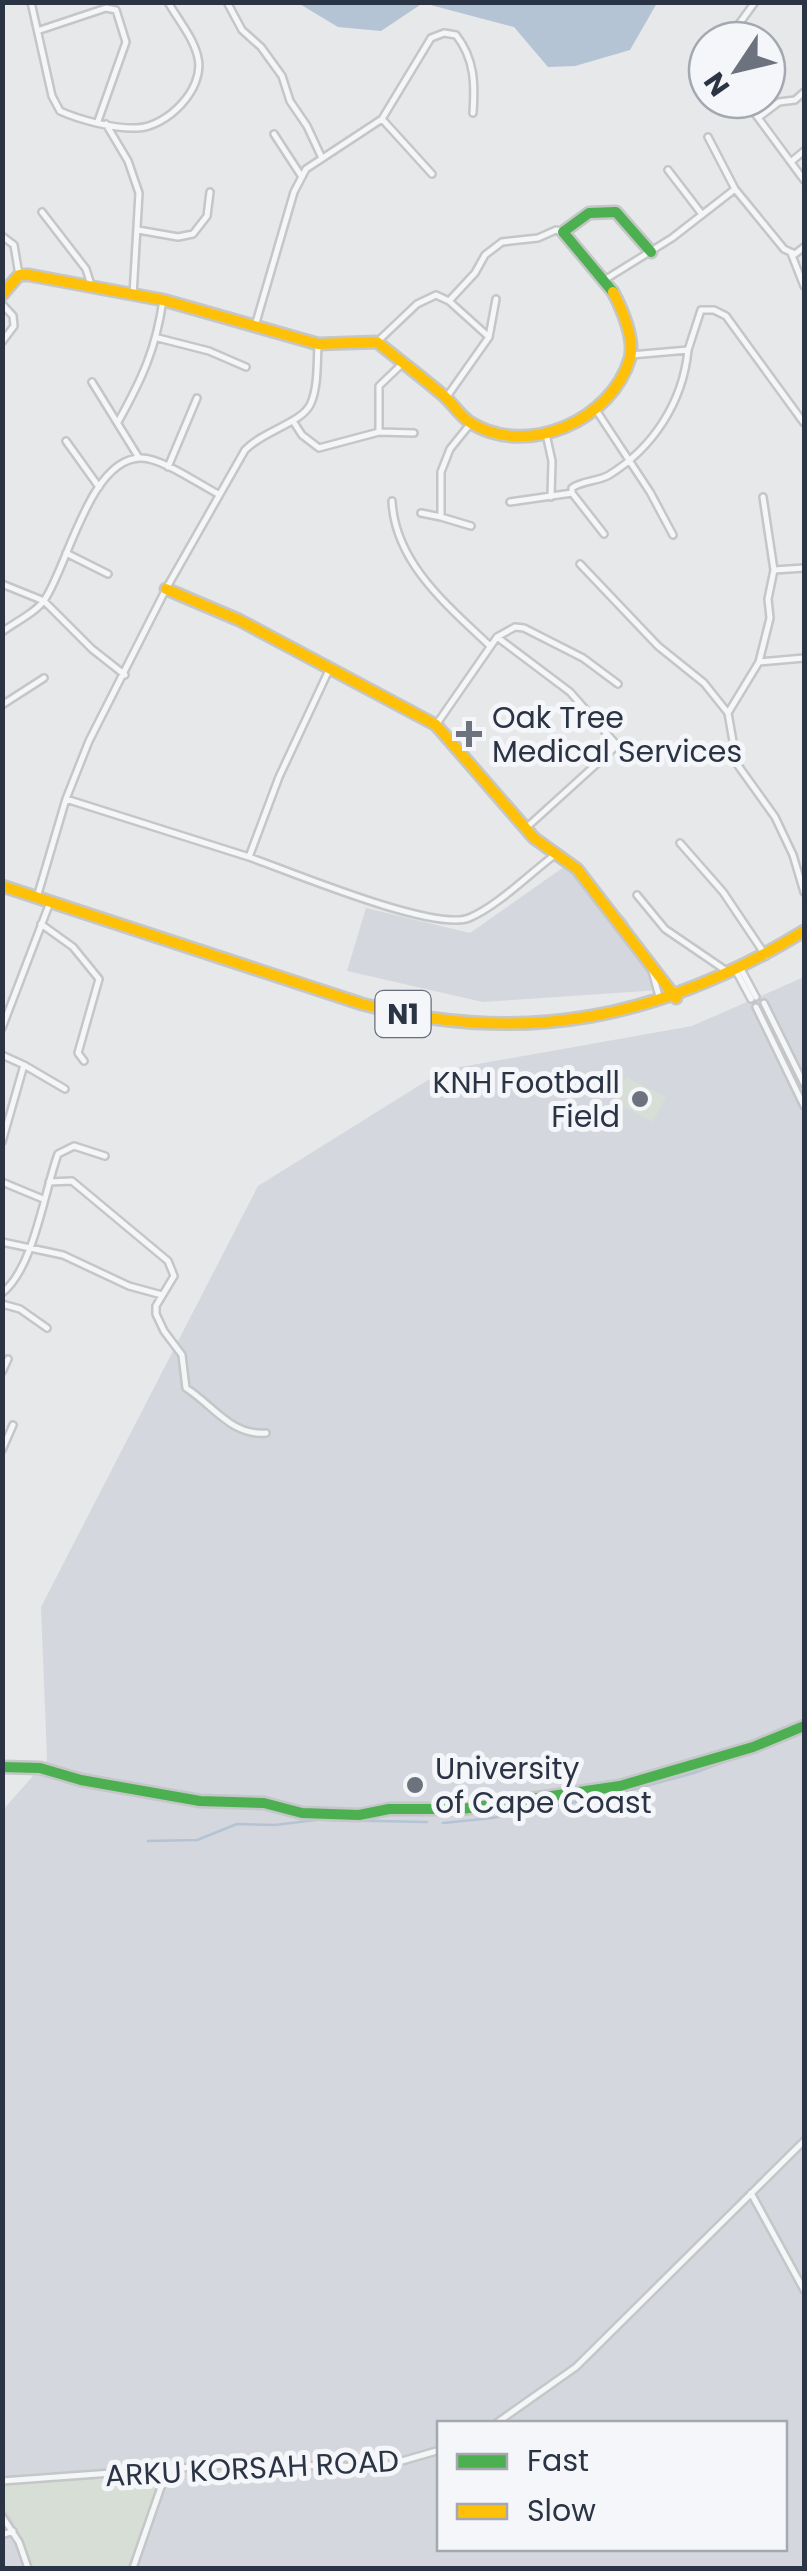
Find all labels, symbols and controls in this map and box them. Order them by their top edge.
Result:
north arrow [687,20,787,120]
text: N [695,64,739,104]
place label: Oak Tree Medical Services [492,696,742,773]
marker: Oak Tree Medical Services [456,721,482,747]
road number: N1 [376,991,430,1037]
place label: KNH Football Field [432,1061,620,1138]
marker: KNH Football Field [629,1088,651,1110]
place label: University of Cape Coast [435,1747,652,1824]
marker: University of Cape Coast [404,1774,426,1796]
legend [437,2421,787,2551]
street label: ARKU KORSAH ROAD [104,2439,400,2497]
text: Fast [527,2439,589,2482]
text: Slow [527,2489,596,2532]

